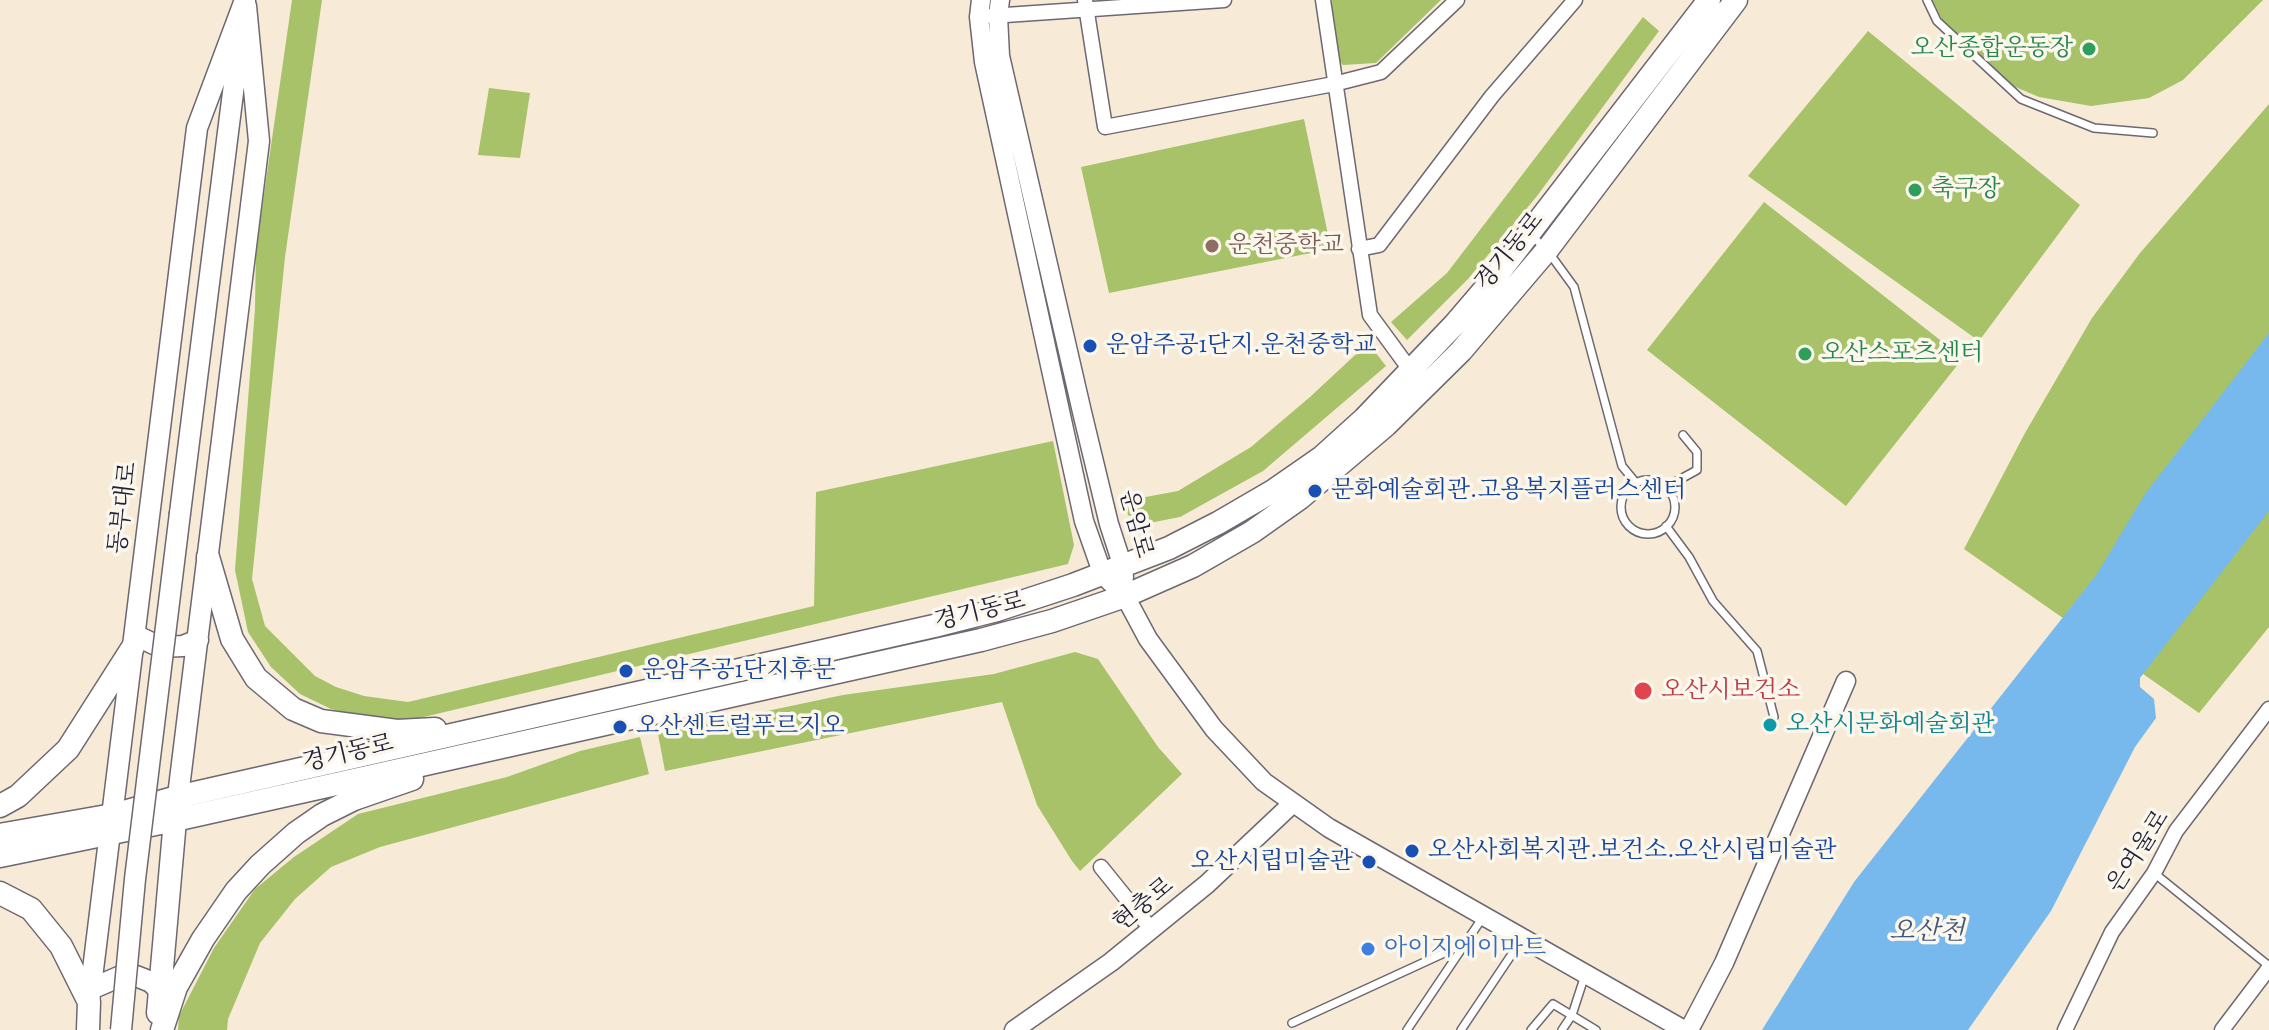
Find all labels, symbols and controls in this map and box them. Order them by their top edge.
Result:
place label: 오산종합운동장 [1911,35,2073,63]
marker: 오산종합운동장 [2080,40,2098,58]
place label: 축구장 [1931,176,2001,204]
marker: 축구장 [1906,181,1924,199]
street label: 경기동로 [1470,207,1550,297]
place label: 운천중학교 [1228,232,1344,260]
marker: 운천중학교 [1203,237,1221,255]
place label: 운암주공1단지.운천중학교 [1106,332,1377,360]
marker: 운암주공1단지.운천중학교 [1081,337,1099,355]
place label: 오산스포츠센터 [1821,340,1983,368]
marker: 오산스포츠센터 [1796,345,1814,363]
street label: 동부대로 [104,460,144,556]
place label: 문화예술회관.고용복지플러스센터 [1331,477,1686,505]
marker: 문화예술회관.고용복지플러스센터 [1306,482,1324,500]
street label: 운암로 [1112,487,1158,561]
street label: 경기동로 [932,587,1028,637]
place label: 운암주공1단지후문 [642,657,836,685]
marker: 운암주공1단지후문 [617,662,635,680]
place label: 오산시보건소 [1661,677,1800,705]
marker: 오산시보건소 [1632,680,1654,702]
place label: 오산시문화예술회관 [1786,711,1995,739]
place label: 오산센트럴푸르지오 [636,713,845,741]
marker: 오산시문화예술회관 [1761,716,1779,734]
marker: 오산센트럴푸르지오 [611,718,629,736]
street label: 경기동로 [300,730,396,778]
street label: 은여울로 [2102,805,2176,899]
place label: 오산사회복지관.보건소.오산시립미술관 [1428,837,1837,865]
marker: 오산사회복지관.보건소.오산시립미술관 [1403,842,1421,860]
place label: 오산시립미술관 [1191,848,1353,876]
marker: 오산시립미술관 [1360,853,1378,871]
street label: 현충로 [1108,872,1180,938]
water label: 오산천 [1889,917,1965,949]
place label: 아이지에이마트 [1384,935,1546,963]
marker: 아이지에이마트 [1359,940,1377,958]

